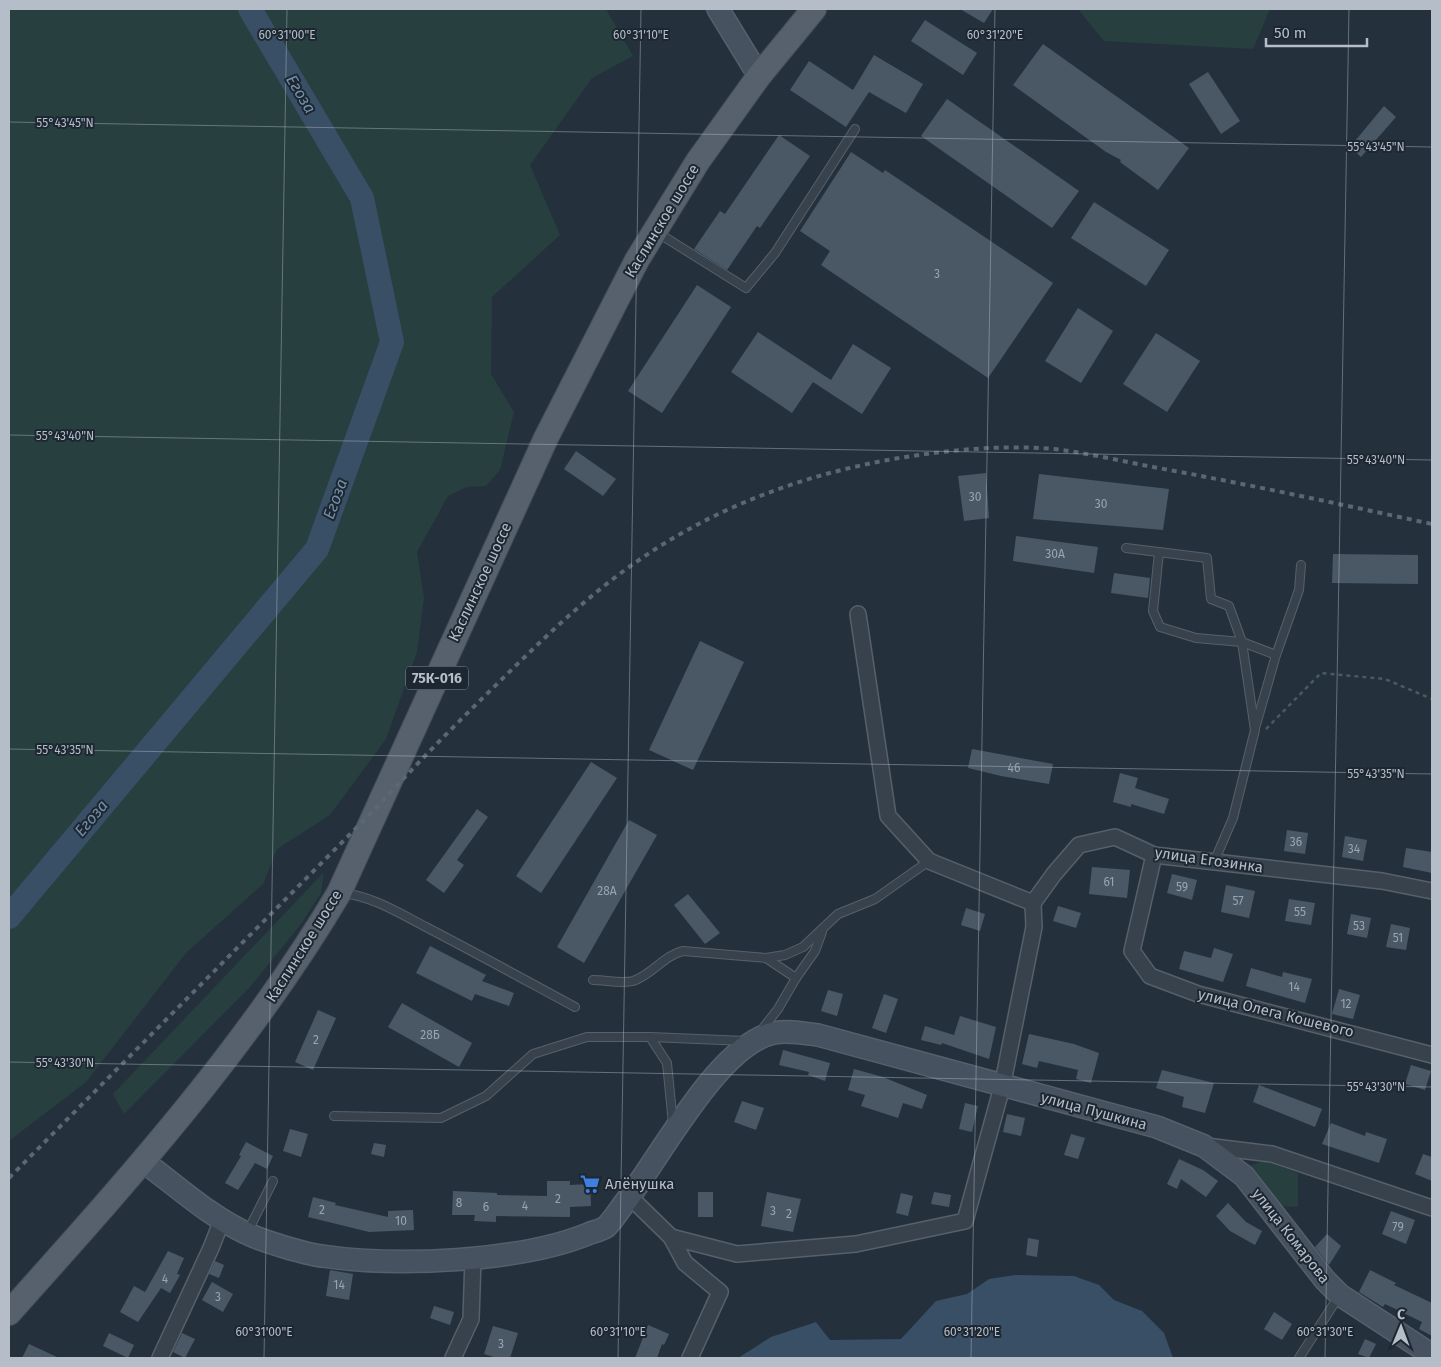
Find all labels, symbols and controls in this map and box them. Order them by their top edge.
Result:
scale bar [1266,15,1367,47]
text: 50 m [1274,24,1307,42]
text: 60°31'00"E [258,28,316,42]
text: 60°31'10"E [613,28,669,42]
text: 60°31'20"E [967,28,1023,42]
water label: Егоза [282,71,320,117]
text: 55°43'45"N [36,116,94,130]
text: 55°43'45"N [1347,140,1405,154]
street label: Каслинское шоссе [621,161,703,281]
house number: 3 [934,267,940,281]
text: 55°43'40"N [36,429,94,443]
text: 55°43'40"N [1347,453,1405,467]
water label: Егоза [319,476,351,522]
house number: 30 [969,490,982,504]
house number: 30 [1095,497,1108,511]
street label: Каслинское шоссе [445,520,515,644]
house number: 30А [1045,547,1065,561]
road number: 75К-016 [406,666,468,690]
text: 55°43'35"N [36,743,94,757]
house number: 46 [1008,761,1020,775]
text: 55°43'35"N [1347,767,1405,781]
water label: Егоза [70,796,112,840]
house number: 36 [1290,835,1302,849]
house number: 34 [1348,842,1361,856]
street label: улица Егозинка [1154,843,1264,877]
house number: 61 [1103,875,1115,889]
house number: 59 [1176,880,1188,894]
house number: 28А [597,884,617,898]
street label: Каслинское шоссе [262,887,346,1005]
house number: 57 [1232,894,1244,908]
house number: 55 [1294,905,1306,919]
house number: 53 [1353,919,1365,933]
house number: 51 [1393,931,1403,945]
house number: 14 [1288,980,1300,994]
street label: улица Олега Кошевого [1196,985,1356,1041]
house number: 12 [1340,997,1352,1011]
house number: 28Б [420,1028,440,1042]
house number: 2 [313,1033,319,1047]
text: 55°43'30"N [36,1056,94,1070]
text: 55°43'30"N [1347,1080,1405,1094]
street label: улица Пушкина [1039,1088,1149,1134]
supermarket icon: Алёнушка [579,1173,601,1195]
place label: Алёнушка [605,1175,674,1193]
street label: улица Комарова [1248,1185,1334,1287]
house number: 2 [555,1192,561,1206]
house number: 8 [456,1196,463,1210]
house number: 4 [522,1199,529,1213]
house number: 6 [483,1200,489,1214]
house number: 2 [319,1203,325,1217]
house number: 3 [770,1204,776,1218]
house number: 2 [786,1207,792,1221]
house number: 10 [395,1214,407,1228]
house number: 79 [1392,1220,1404,1234]
house number: 4 [162,1272,169,1286]
house number: 14 [333,1278,345,1292]
house number: 3 [215,1290,221,1304]
north arrow [1376,1302,1426,1352]
text: С [1397,1306,1405,1323]
text: 60°31'00"E [235,1325,293,1339]
text: 60°31'10"E [590,1325,646,1339]
text: 60°31'20"E [944,1325,1000,1339]
text: 60°31'30"E [1297,1325,1353,1339]
house number: 3 [498,1337,504,1351]

